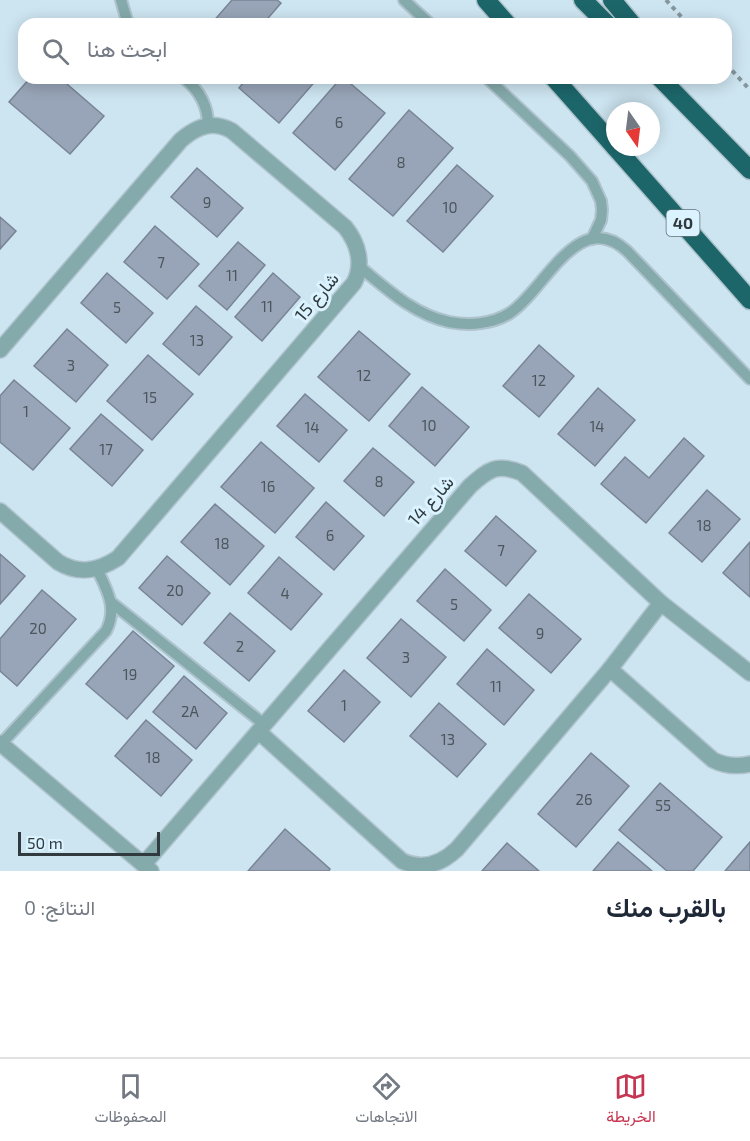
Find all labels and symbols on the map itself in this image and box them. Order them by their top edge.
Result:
north arrow [606,102,660,156]
house number: 6 [335,113,343,131]
house number: 8 [396,153,406,171]
house number: 9 [203,193,211,211]
house number: 10 [442,198,458,216]
road number: 40 [666,210,700,236]
house number: 7 [157,253,165,271]
house number: 11 [226,266,238,284]
street label: شارع 15 [289,267,345,327]
house number: 11 [261,297,273,315]
house number: 5 [113,298,121,316]
house number: 13 [190,331,204,349]
house number: 3 [67,356,75,374]
house number: 12 [357,366,371,384]
house number: 12 [532,371,546,389]
house number: 15 [143,388,157,406]
house number: 1 [23,402,29,420]
house number: 10 [421,416,437,434]
house number: 14 [589,417,605,435]
house number: 14 [304,418,320,436]
house number: 17 [99,440,113,458]
street label: شارع 14 [403,471,459,531]
house number: 8 [374,472,384,490]
house number: 16 [261,477,275,495]
house number: 18 [696,516,712,534]
house number: 6 [326,526,334,544]
house number: 18 [214,534,230,552]
house number: 7 [497,541,505,559]
house number: 20 [166,581,184,599]
house number: 4 [280,584,290,602]
house number: 5 [450,595,458,613]
house number: 20 [29,619,47,637]
house number: 9 [536,624,544,642]
house number: 2 [236,637,244,655]
house number: 3 [402,648,410,666]
house number: 19 [123,665,137,683]
house number: 11 [490,677,502,695]
house number: 1 [341,696,347,714]
house number: 2A [181,702,200,720]
house number: 13 [441,730,455,748]
house number: 18 [145,748,161,766]
house number: 26 [575,790,593,808]
house number: 55 [655,796,671,814]
scale bar [18,829,160,856]

